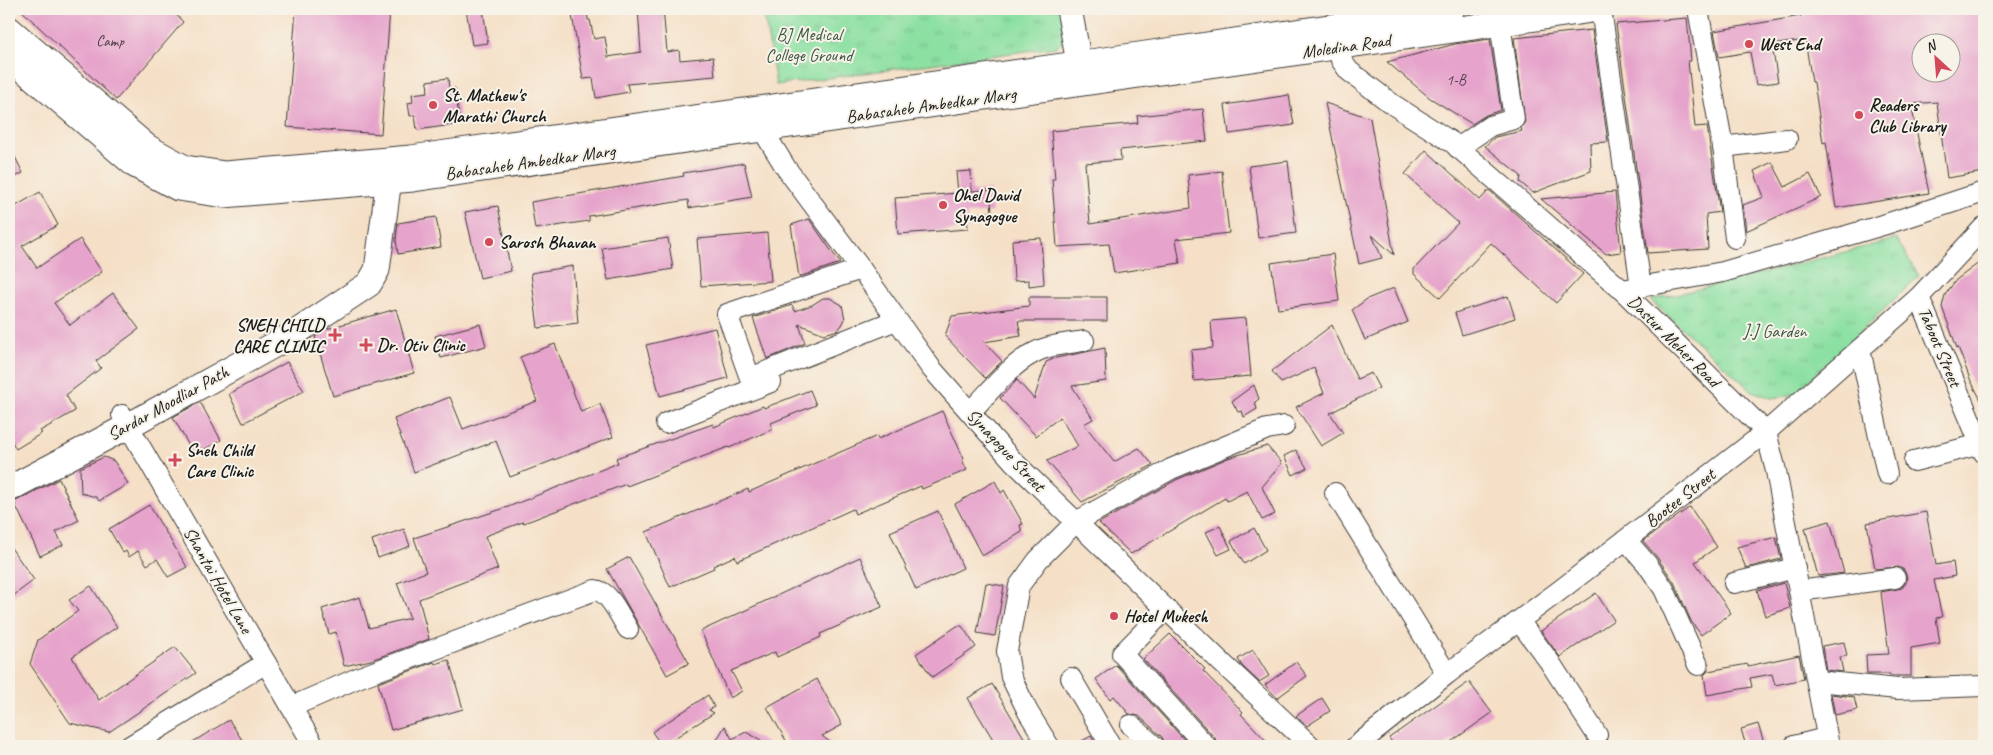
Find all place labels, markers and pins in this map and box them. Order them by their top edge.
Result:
place label: West End [1759,33,1823,55]
marker: West End [1743,38,1755,50]
place label: St. Mathew's Marathi Church [443,84,547,127]
place label: Readers Club Library [1869,94,1948,137]
marker: St. Mathew's Marathi Church [427,99,439,111]
marker: Readers Club Library [1853,109,1865,121]
place label: Ohel David Synagogue [953,184,1022,227]
marker: Ohel David Synagogue [937,199,949,211]
place label: Sarosh Bhavan [499,231,597,253]
marker: Sarosh Bhavan [483,236,495,248]
place label: SNEH CHILD CARE CLINIC [233,314,327,357]
marker: SNEH CHILD CARE CLINIC [328,328,342,342]
place label: Dr. Otiv Clinic [377,334,467,356]
marker: Dr. Otiv Clinic [359,338,373,352]
place label: Sneh Child Care Clinic [186,439,256,482]
marker: Sneh Child Care Clinic [168,453,182,467]
place label: Hotel Mukesh [1124,605,1208,627]
marker: Hotel Mukesh [1108,610,1120,622]

